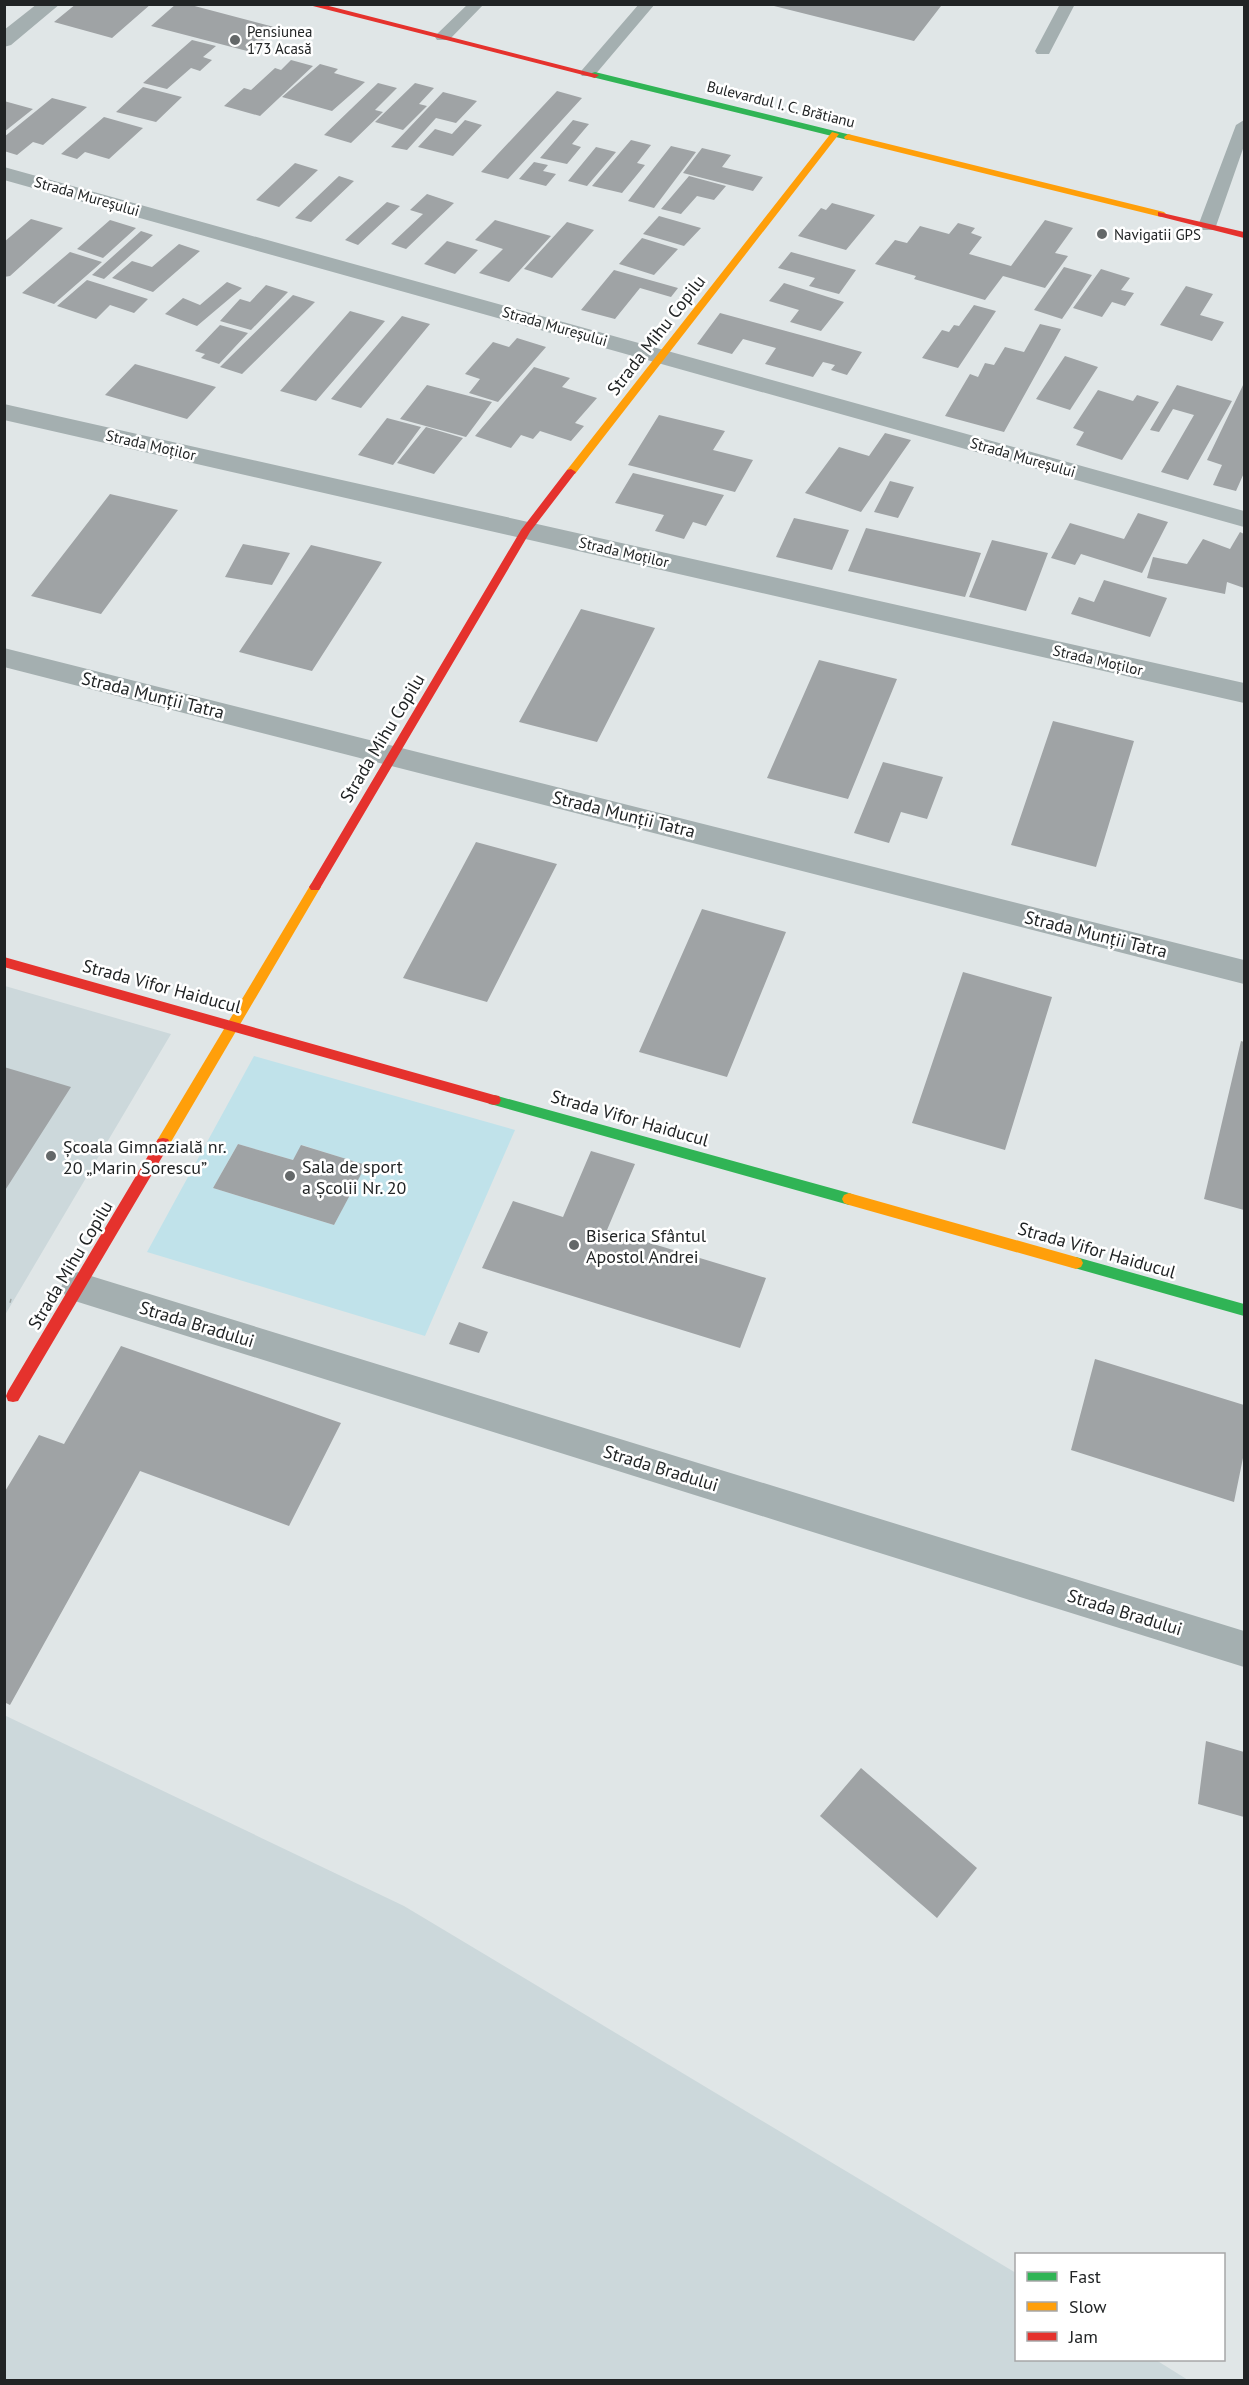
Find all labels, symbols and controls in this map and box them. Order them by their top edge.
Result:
place label: Pensiunea 173 Acasă [247,22,312,58]
marker: Pensiunea 173 Acasă [228,33,242,47]
street label: Bulevardul I. C. Brătianu [705,76,857,132]
street label: Strada Mureșului [32,172,142,220]
place label: Navigatii GPS [1114,225,1201,244]
marker: Navigatii GPS [1095,227,1109,241]
street label: Strada Mihu Copilu [602,270,710,400]
street label: Strada Mureșului [500,302,610,350]
street label: Strada Moților [104,425,198,465]
street label: Strada Mureșului [968,433,1078,481]
street label: Strada Moților [577,532,671,572]
street label: Strada Moților [1051,640,1145,680]
street label: Strada Munții Tatra [79,666,227,724]
street label: Strada Mihu Copilu [334,669,430,807]
street label: Strada Munții Tatra [550,785,698,843]
street label: Strada Munții Tatra [1022,905,1170,963]
street label: Strada Vifor Haiducul [80,954,244,1018]
street label: Strada Vifor Haiducul [548,1084,712,1152]
place label: Școala Gimnazială nr. 20 „Marin Sorescu” [63,1135,227,1179]
marker: Școala Gimnazială nr. 20 „Marin Sorescu” [44,1149,58,1163]
place label: Sala de sport a Școlii Nr. 20 [302,1155,407,1199]
marker: Sala de sport a Școlii Nr. 20 [283,1169,297,1183]
street label: Strada Mihu Copilu [22,1196,118,1334]
street label: Strada Vifor Haiducul [1015,1216,1179,1284]
place label: Biserica Sfântul Apostol Andrei [586,1224,707,1268]
marker: Biserica Sfântul Apostol Andrei [567,1238,581,1252]
street label: Strada Bradului [137,1296,257,1352]
street label: Strada Bradului [601,1440,721,1496]
street label: Strada Bradului [1065,1584,1185,1640]
legend [1015,2253,1225,2361]
text: Fast [1069,2265,1101,2288]
text: Slow [1069,2295,1107,2318]
text: Jam [1068,2325,1098,2348]

